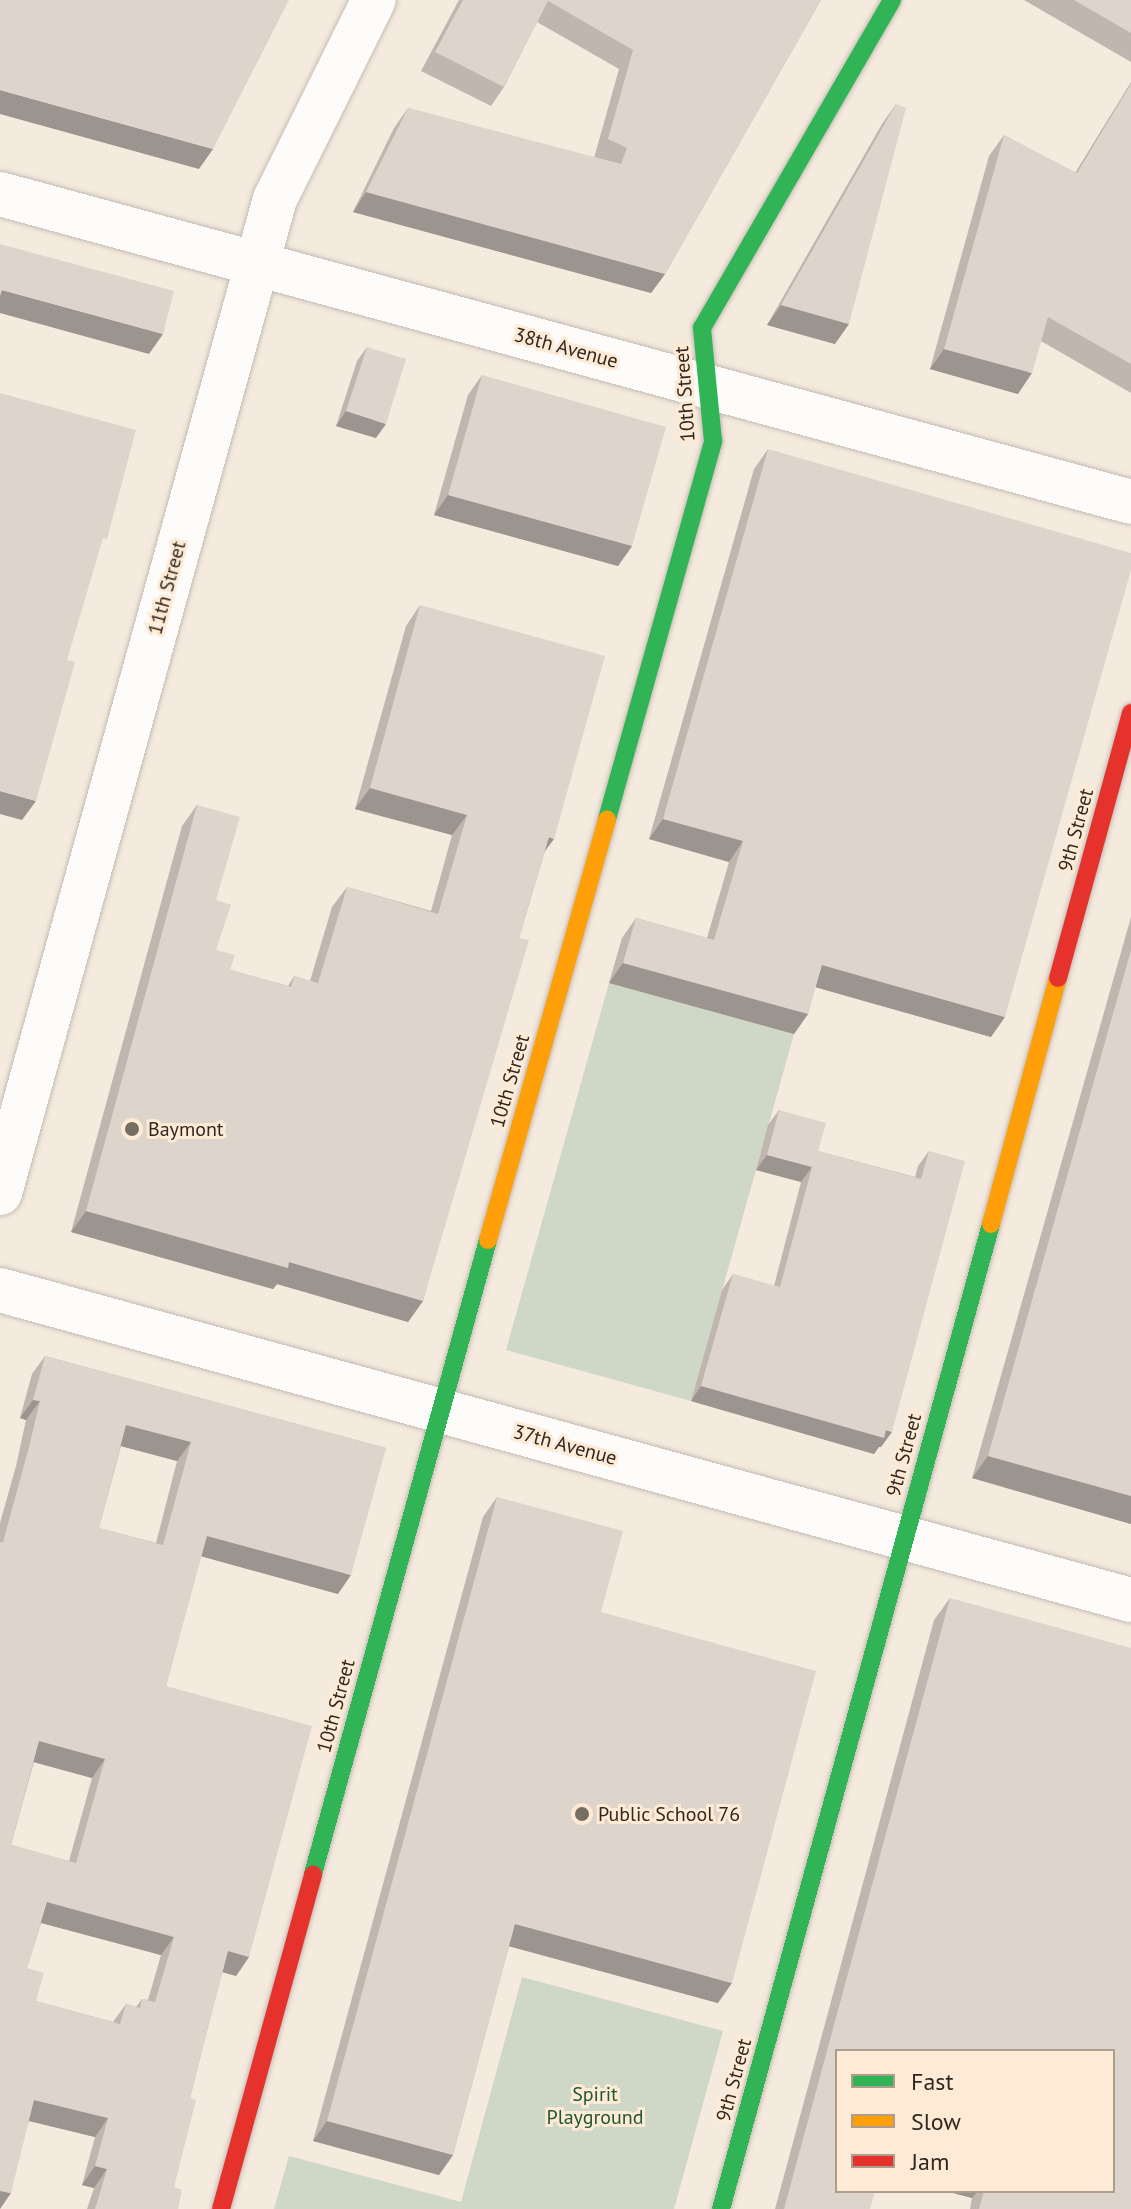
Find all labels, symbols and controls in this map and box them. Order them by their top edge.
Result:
street label: 38th Avenue [511,323,621,373]
street label: 10th Street [670,345,700,443]
street label: 11th Street [143,539,191,637]
street label: 9th Street [1053,786,1099,874]
street label: 10th Street [485,1032,535,1130]
place label: Baymont [148,1117,224,1141]
marker: Baymont [123,1120,141,1138]
street label: 9th Street [881,1411,927,1499]
street label: 37th Avenue [510,1420,620,1470]
street label: 10th Street [312,1657,360,1755]
place label: Public School 76 [598,1802,741,1826]
marker: Public School 76 [573,1805,591,1823]
street label: 9th Street [711,2036,757,2124]
legend [835,2049,1115,2193]
text: Fast [911,2066,954,2097]
park label: Spirit Playground [547,2082,643,2129]
text: Slow [911,2106,961,2137]
text: Jam [911,2146,949,2177]

